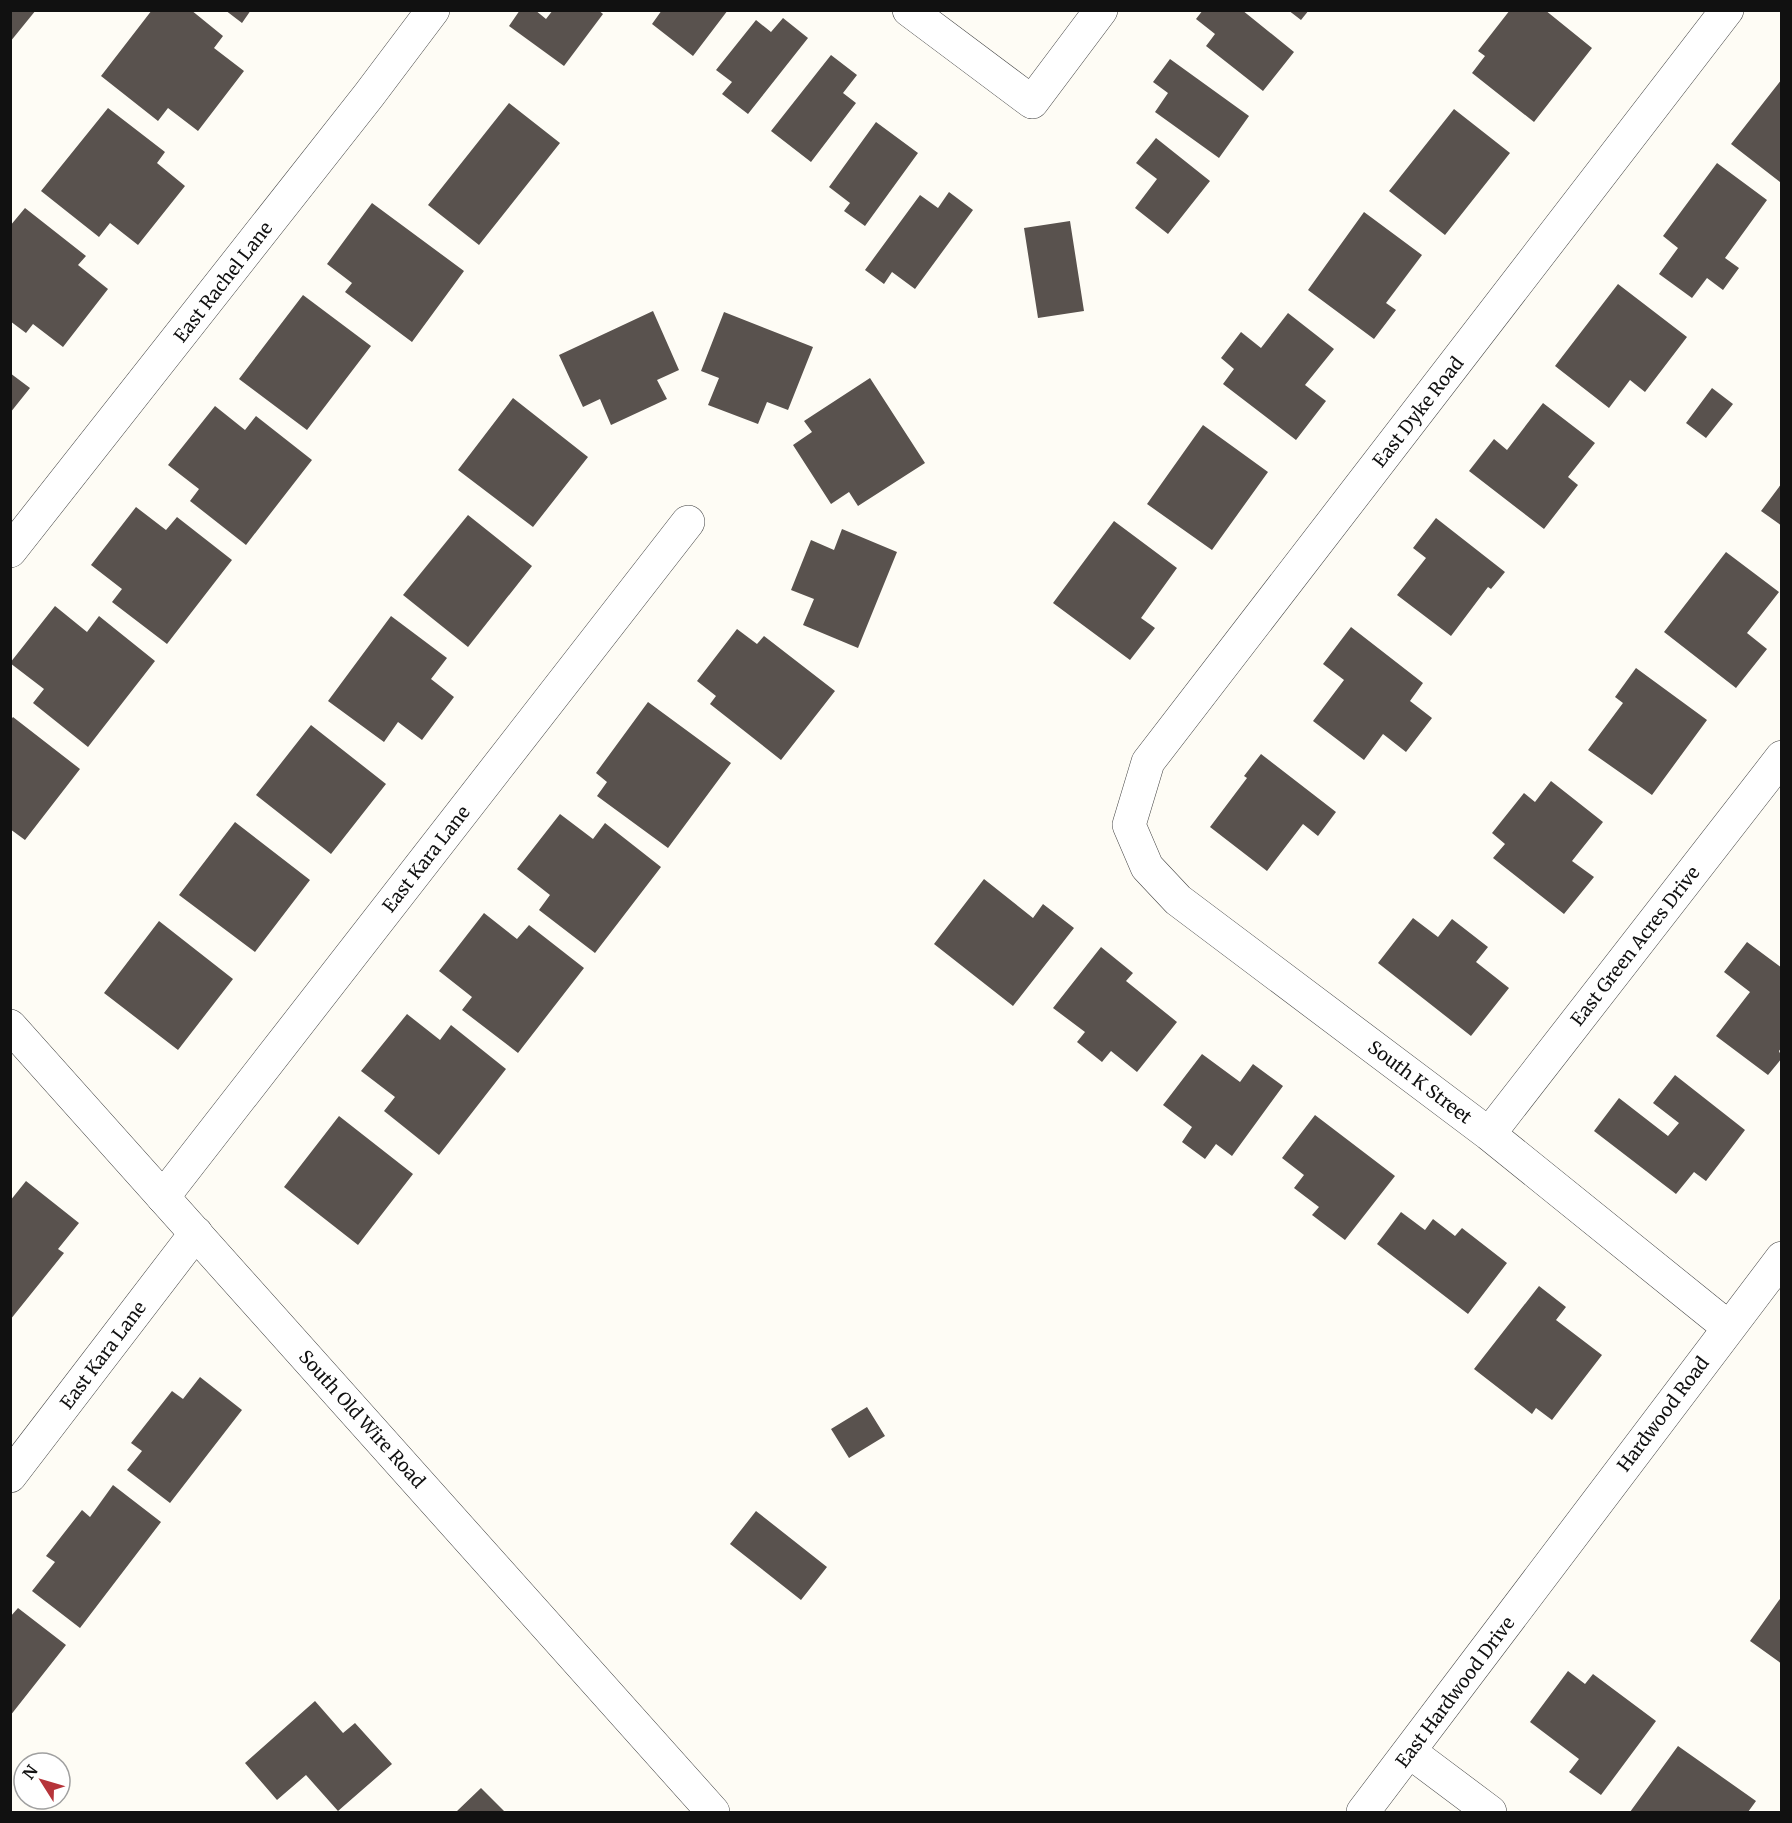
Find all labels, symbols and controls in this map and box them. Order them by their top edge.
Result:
street label: East Rachel Lane [169,217,277,347]
street label: East Dyke Road [1368,352,1468,472]
street label: East Kara Lane [377,801,475,917]
street label: East Green Acres Drive [1566,862,1704,1030]
street label: South K Street [1363,1035,1477,1129]
street label: East Kara Lane [55,1297,151,1413]
street label: South Old Wire Road [294,1345,430,1493]
street label: Hardwood Road [1612,1352,1714,1476]
street label: East Hardwood Drive [1391,1612,1519,1772]
north arrow [12,1751,72,1811]
text: N [18,1761,42,1783]

